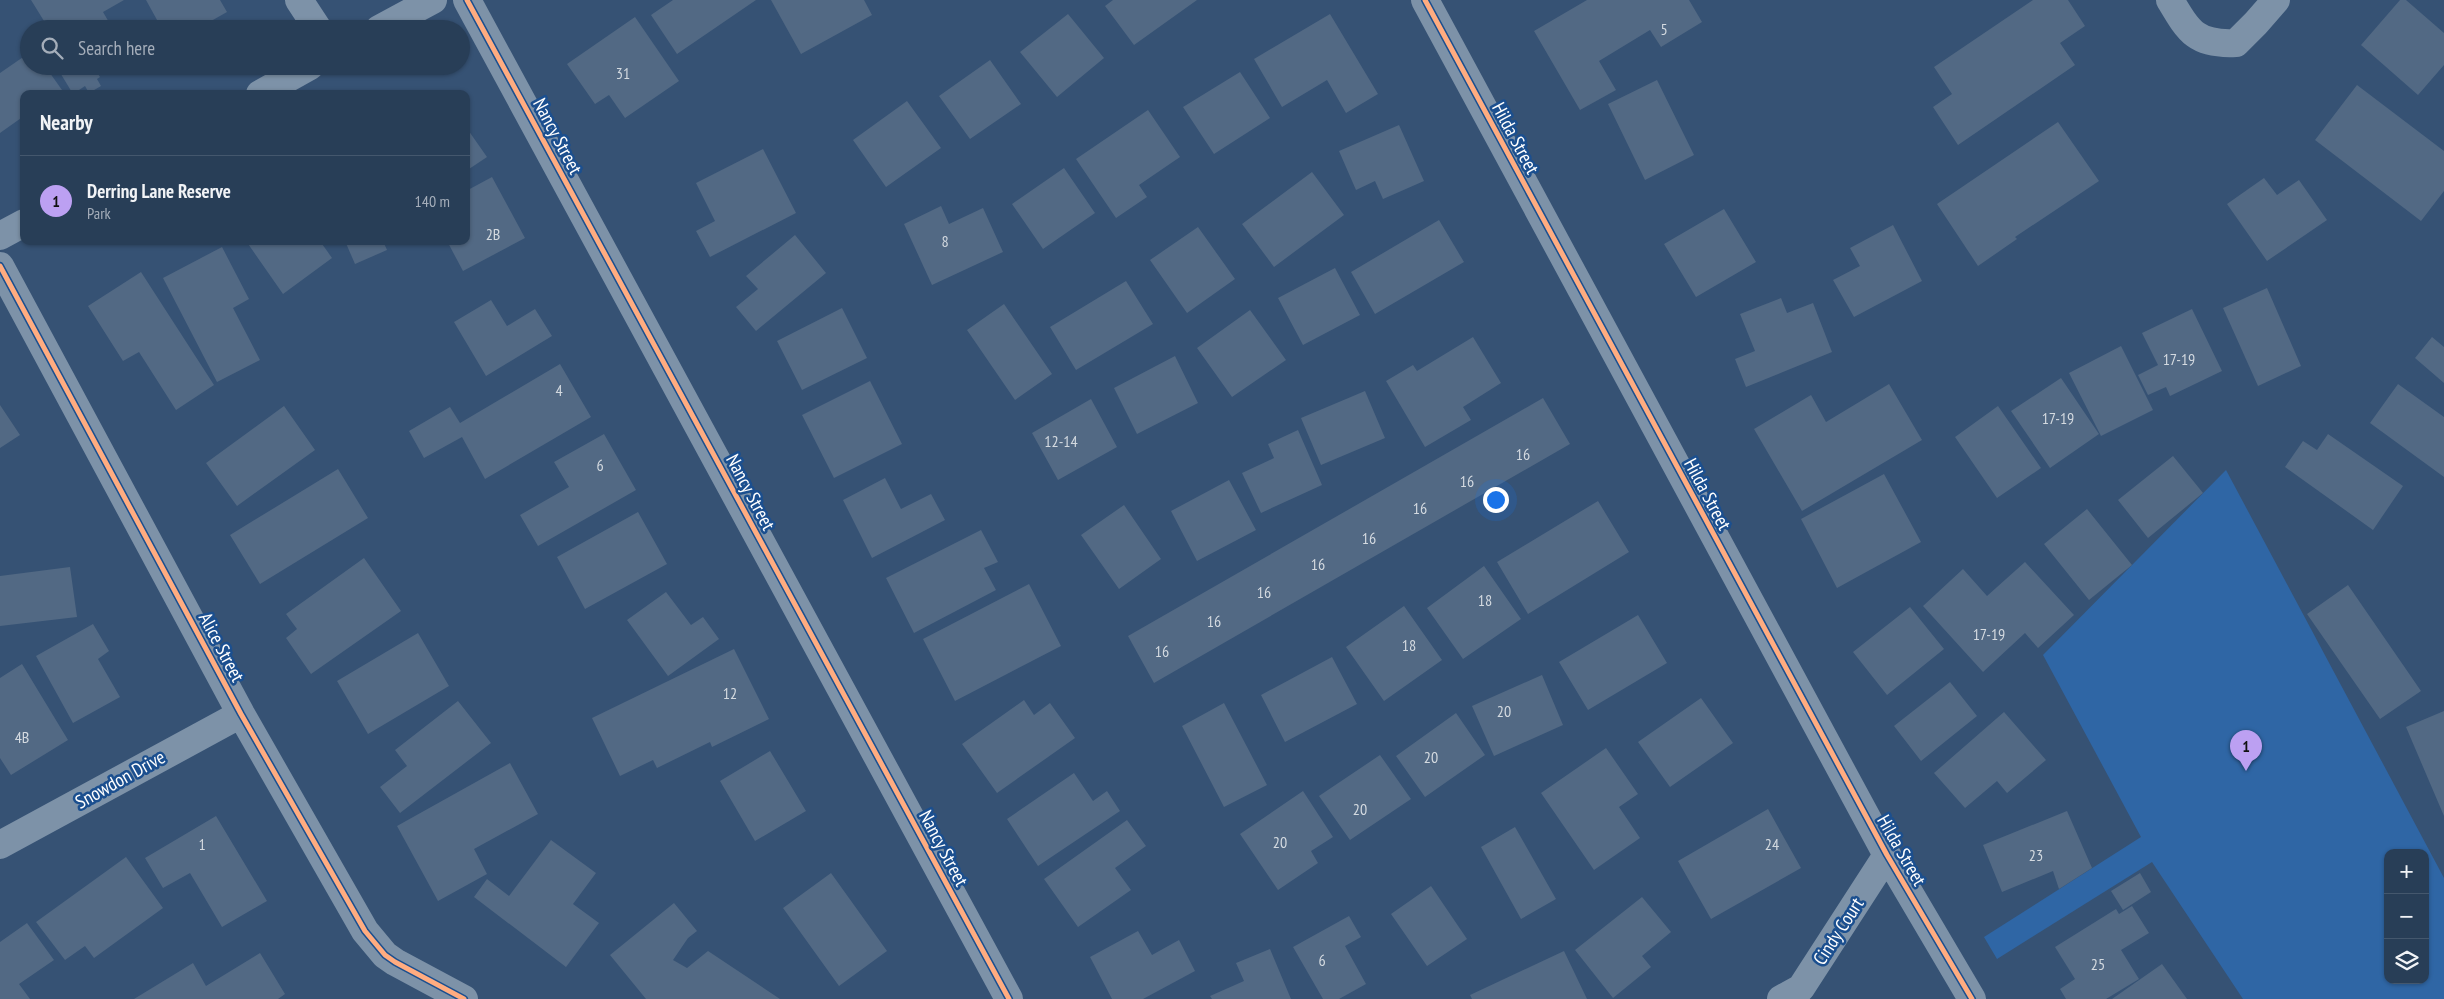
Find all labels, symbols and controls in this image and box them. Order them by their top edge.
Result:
house number: 5 [1660,19,1668,39]
search box [20,20,470,75]
icon: search [38,34,66,62]
text: Search here [78,36,155,60]
house number: 31 [616,63,630,83]
street label: Nancy Street [528,94,588,179]
street label: Hilda Street [1487,98,1545,179]
text: Nearby [40,109,93,136]
text: Derring Lane Reserve [87,179,231,203]
text: 1 [52,191,60,211]
text: 140 m [415,191,450,211]
text: Park [87,203,111,223]
house number: 2B [486,224,500,244]
house number: 8 [941,231,949,251]
house number: 17-19 [2163,349,2195,369]
house number: 4 [555,380,563,400]
house number: 17-19 [2042,408,2074,428]
house number: 12-14 [1044,431,1078,451]
house number: 16 [1516,444,1530,464]
street label: Nancy Street [721,450,781,535]
street label: Hilda Street [1679,454,1737,535]
house number: 6 [596,455,604,475]
house number: 16 [1460,471,1474,491]
your location [1483,487,1509,513]
house number: 16 [1413,498,1427,518]
house number: 16 [1362,528,1376,548]
house number: 16 [1311,554,1325,574]
house number: 16 [1257,582,1271,602]
house number: 18 [1478,590,1492,610]
street label: Alice Street [194,608,251,687]
house number: 16 [1207,611,1221,631]
house number: 17-19 [1973,624,2005,644]
house number: 18 [1402,635,1416,655]
house number: 16 [1155,641,1169,661]
house number: 12 [723,683,737,703]
house number: 20 [1497,701,1511,721]
house number: 4B [15,727,29,747]
pin: 1 [2230,730,2262,771]
street label: Snowdon Drive [71,744,169,814]
house number: 20 [1424,747,1438,767]
house number: 20 [1353,799,1367,819]
street label: Nancy Street [914,806,974,891]
street label: Hilda Street [1872,810,1932,890]
house number: 20 [1273,832,1287,852]
house number: 1 [198,834,206,854]
house number: 24 [1765,834,1779,854]
house number: 23 [2029,845,2043,865]
map controls [2384,849,2429,984]
button: + [2384,849,2429,894]
street label: Cindy Court [1807,892,1869,969]
button: − [2384,894,2429,939]
button: layers [2384,939,2429,984]
house number: 6 [1318,950,1326,970]
house number: 25 [2091,954,2105,974]

